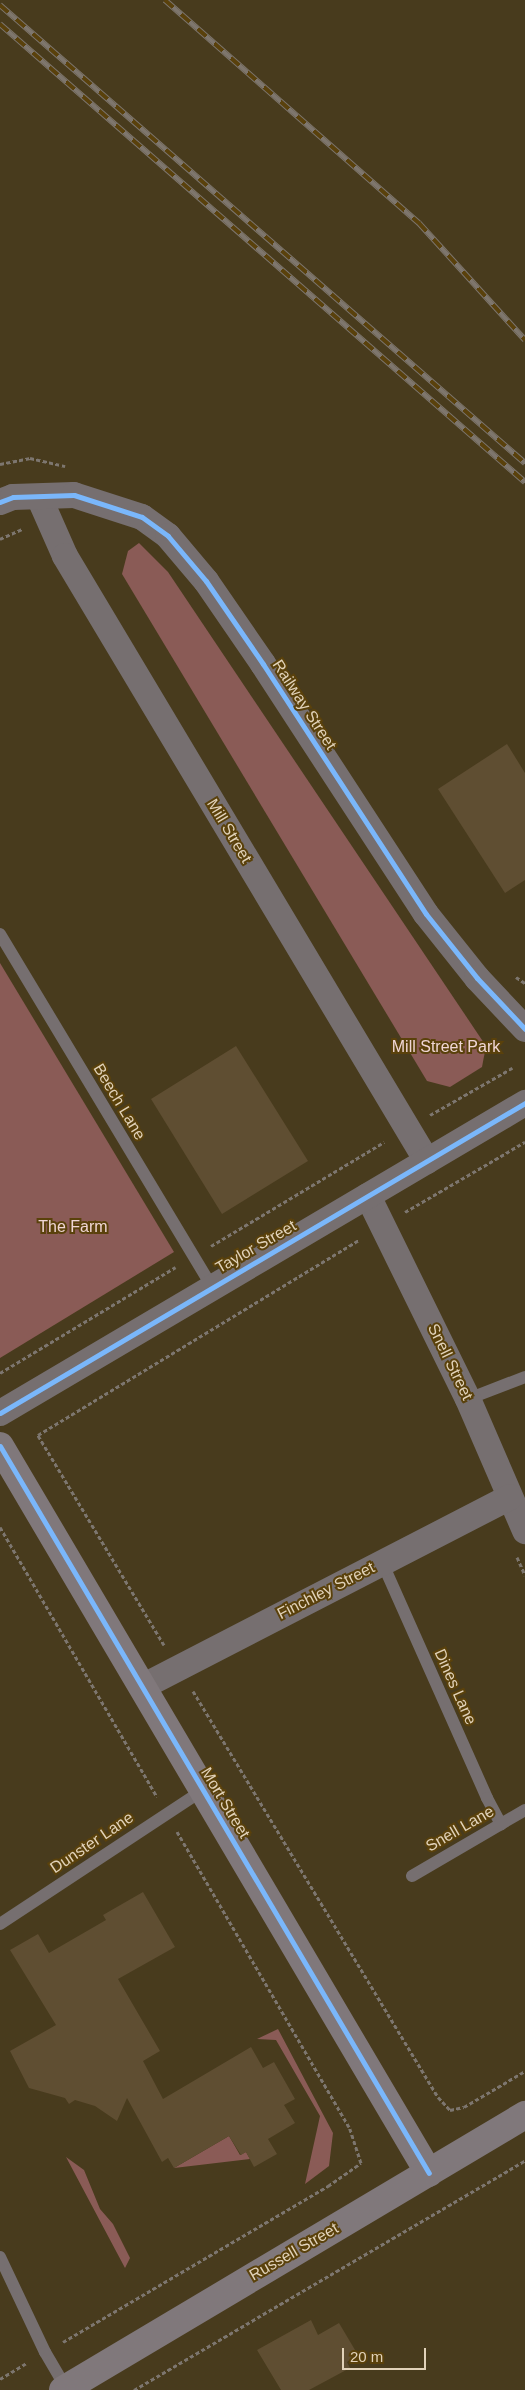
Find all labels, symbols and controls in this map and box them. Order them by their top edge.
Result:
street label: Railway Street [268,657,340,753]
street label: Mill Street [202,796,256,866]
park label: Mill Street Park [392,1037,500,1057]
street label: Beech Lane [89,1060,149,1144]
street label: Taylor Street [212,1216,300,1278]
park label: The Farm [38,1217,108,1237]
street label: Snell Street [423,1321,477,1403]
street label: Finchley Street [274,1558,378,1624]
street label: Dines Lane [430,1646,480,1728]
street label: Mort Street [196,1764,254,1842]
street label: Snell Lane [422,1802,498,1856]
street label: Dunster Lane [47,1808,137,1878]
street label: Russell Street [246,2219,342,2285]
scale bar [345,2338,429,2370]
text: 20 m [350,2348,383,2365]

